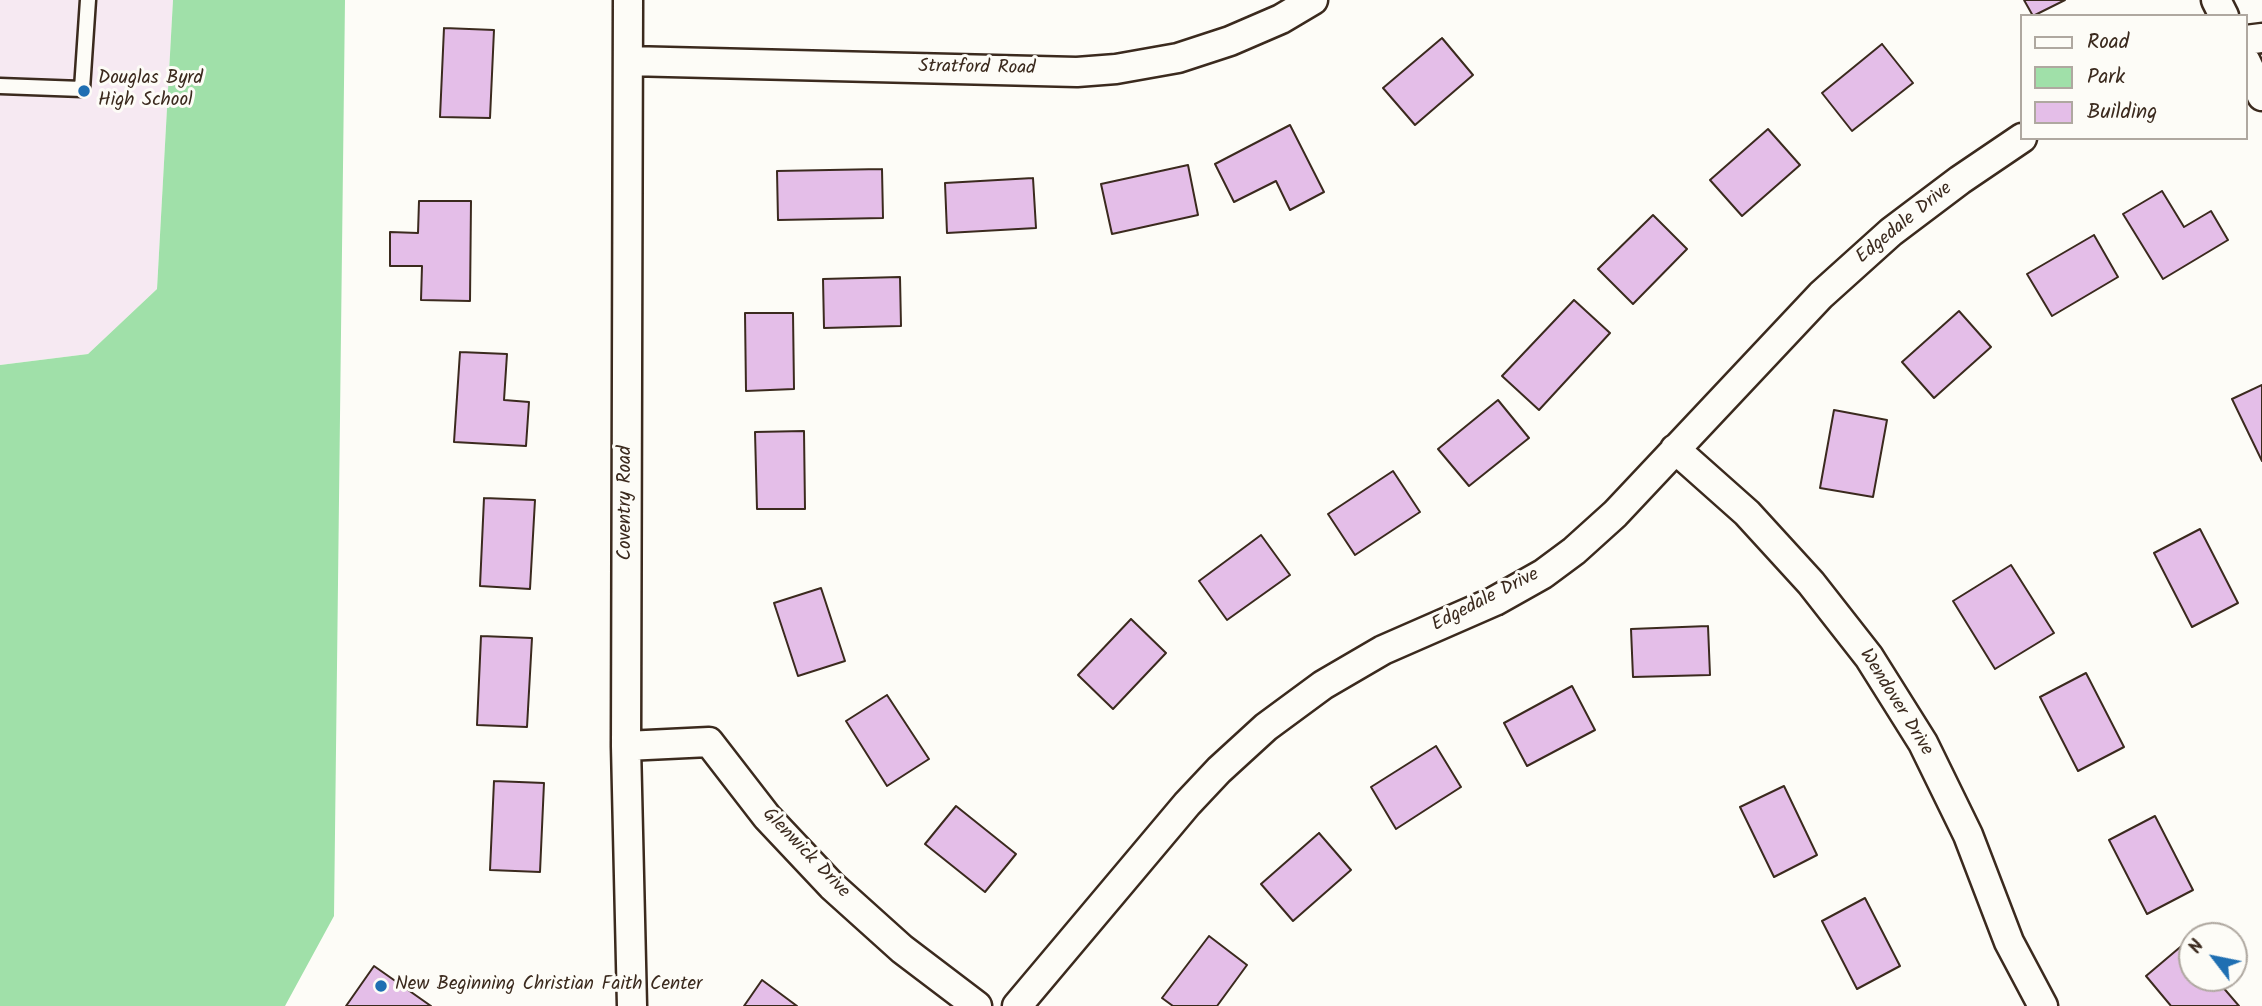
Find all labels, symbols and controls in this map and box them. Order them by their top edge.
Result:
legend [2021,14,2248,140]
text: Road [2087,26,2129,59]
street label: Stratford Road [918,57,1036,81]
text: Park [2087,61,2125,94]
place label: Douglas Byrd High School [98,69,203,113]
marker: Douglas Byrd High School [76,83,92,99]
text: Building [2087,96,2157,129]
street label: Edgedale Drive [1852,178,1958,270]
street label: Coventry Road [616,446,638,560]
street label: Edgedale Drive [1429,564,1543,638]
street label: Wendover Drive [1853,645,1937,761]
street label: Glenwick Drive [756,804,854,904]
north arrow [2178,922,2248,992]
text: N [2181,934,2213,960]
place label: New Beginning Christian Faith Center [395,975,702,997]
marker: New Beginning Christian Faith Center [373,978,389,994]

